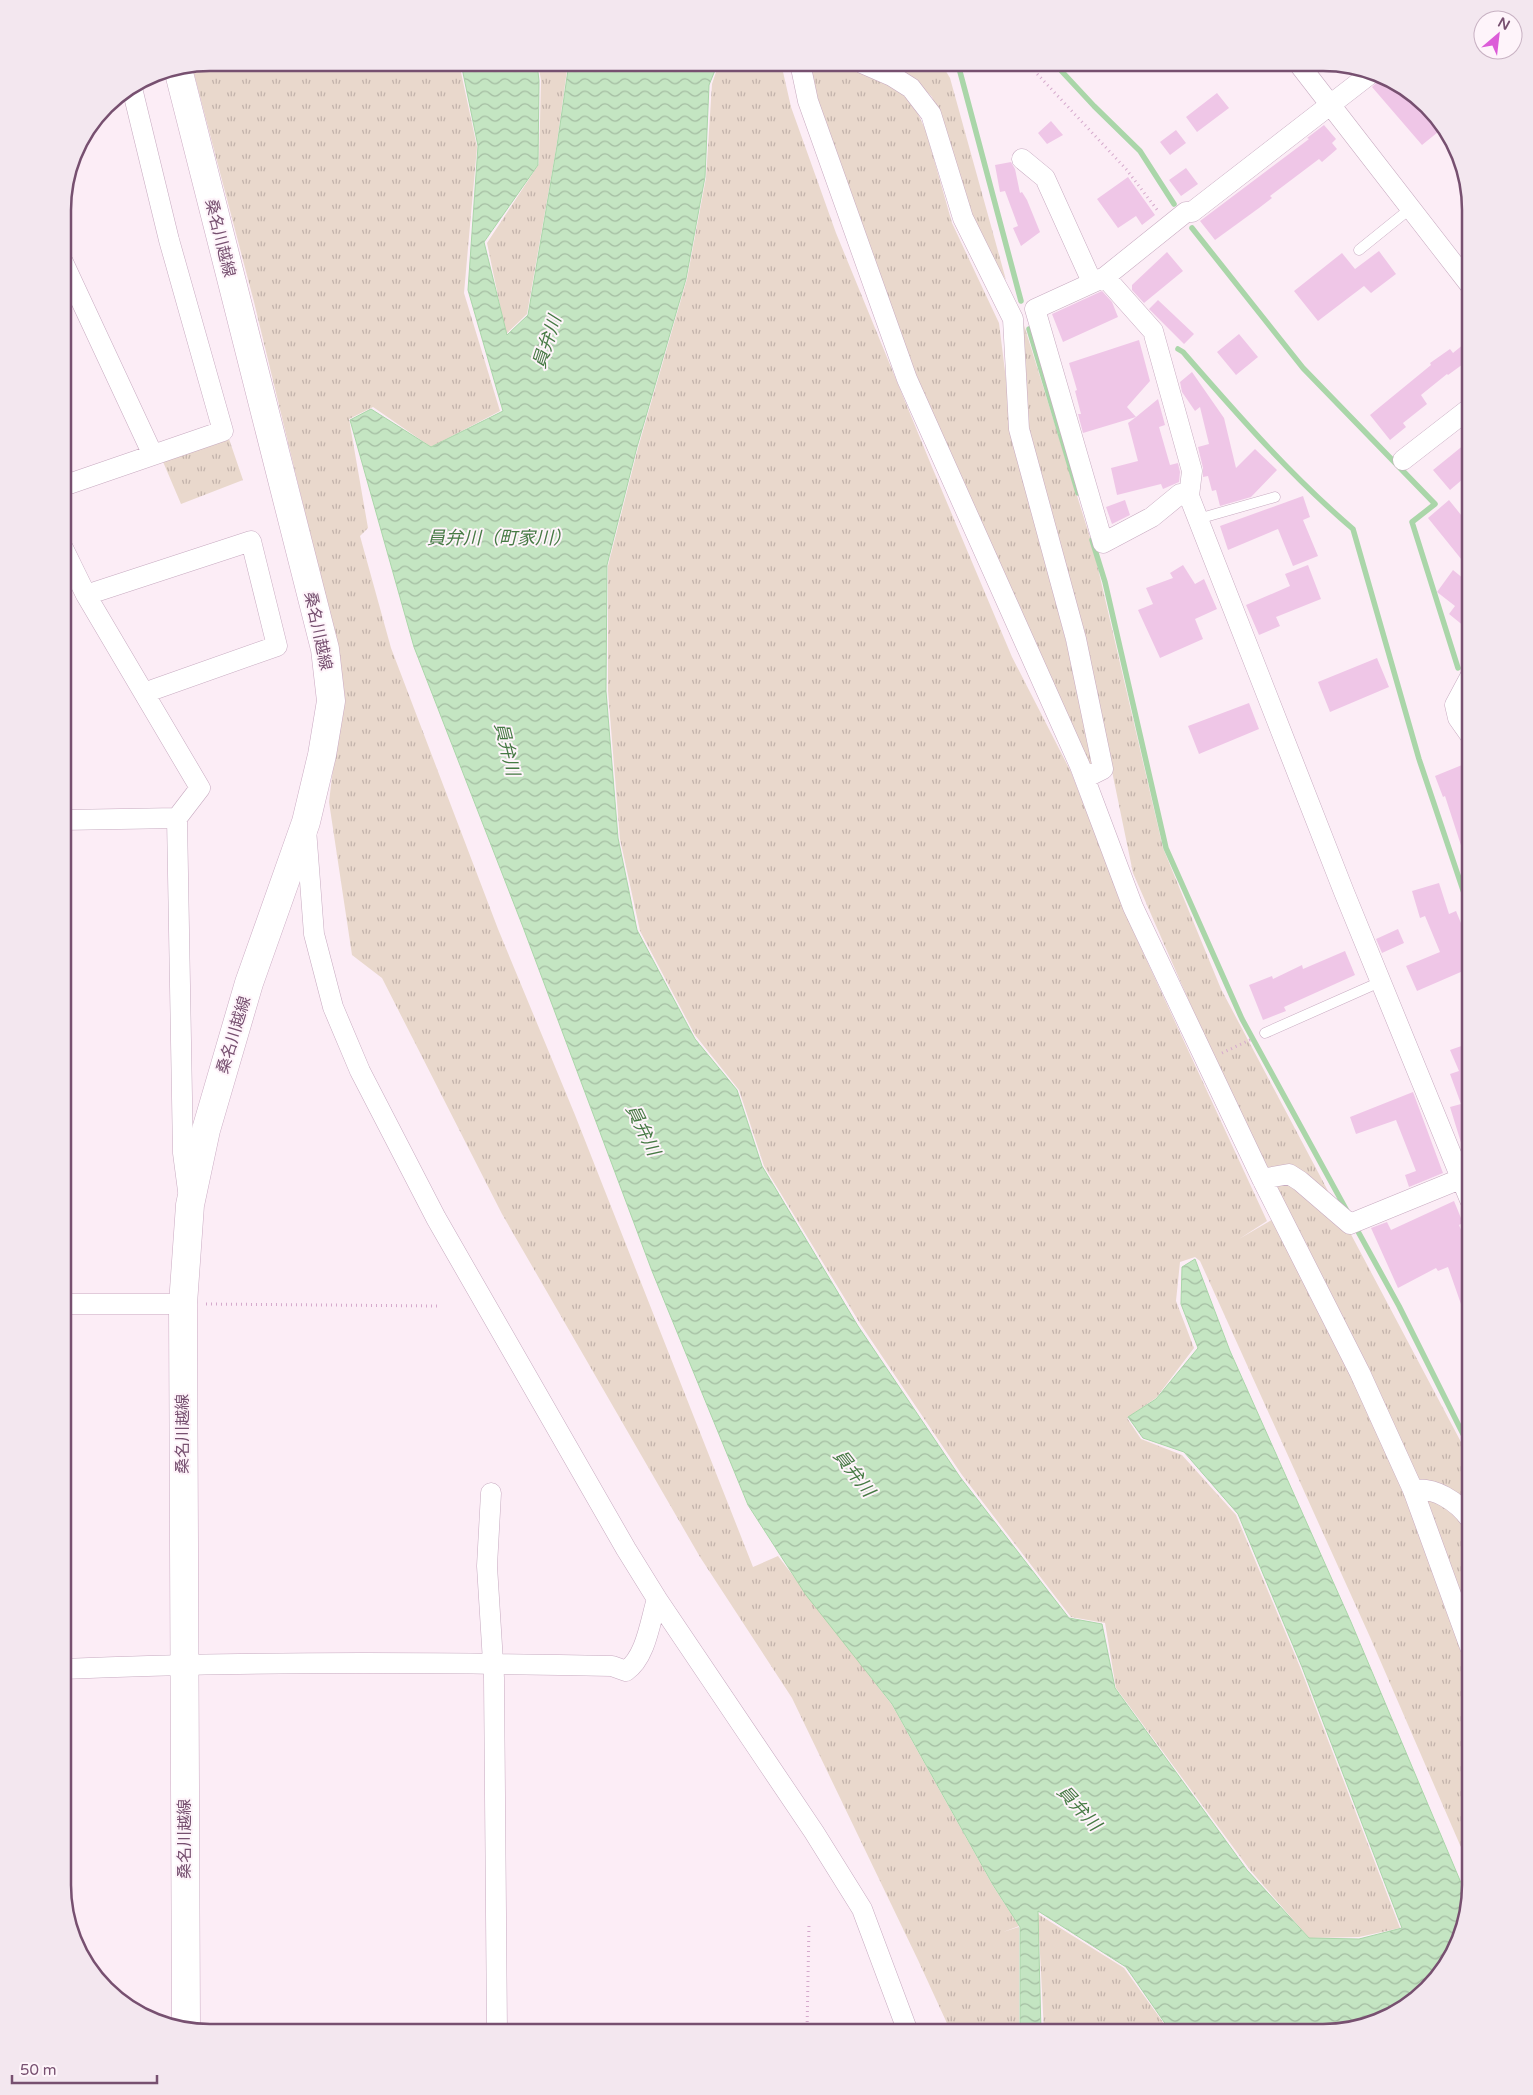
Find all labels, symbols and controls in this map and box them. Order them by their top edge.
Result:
north arrow [1473,10,1523,60]
text: N [1495,14,1513,34]
street label: 桑名川越線 [201,197,239,279]
water label: 員弁川 [528,311,566,371]
water label: 員弁川（町家川） [427,527,571,549]
street label: 桑名川越線 [300,590,336,672]
water label: 員弁川 [490,720,525,780]
street label: 桑名川越線 [213,994,255,1076]
water label: 員弁川 [621,1101,666,1161]
street label: 桑名川越線 [173,1394,193,1474]
water label: 員弁川 [829,1445,881,1503]
water label: 員弁川 [1053,1781,1107,1837]
street label: 桑名川越線 [175,1799,195,1879]
scale bar [12,2052,158,2084]
text: 50 m [20,2061,57,2079]

